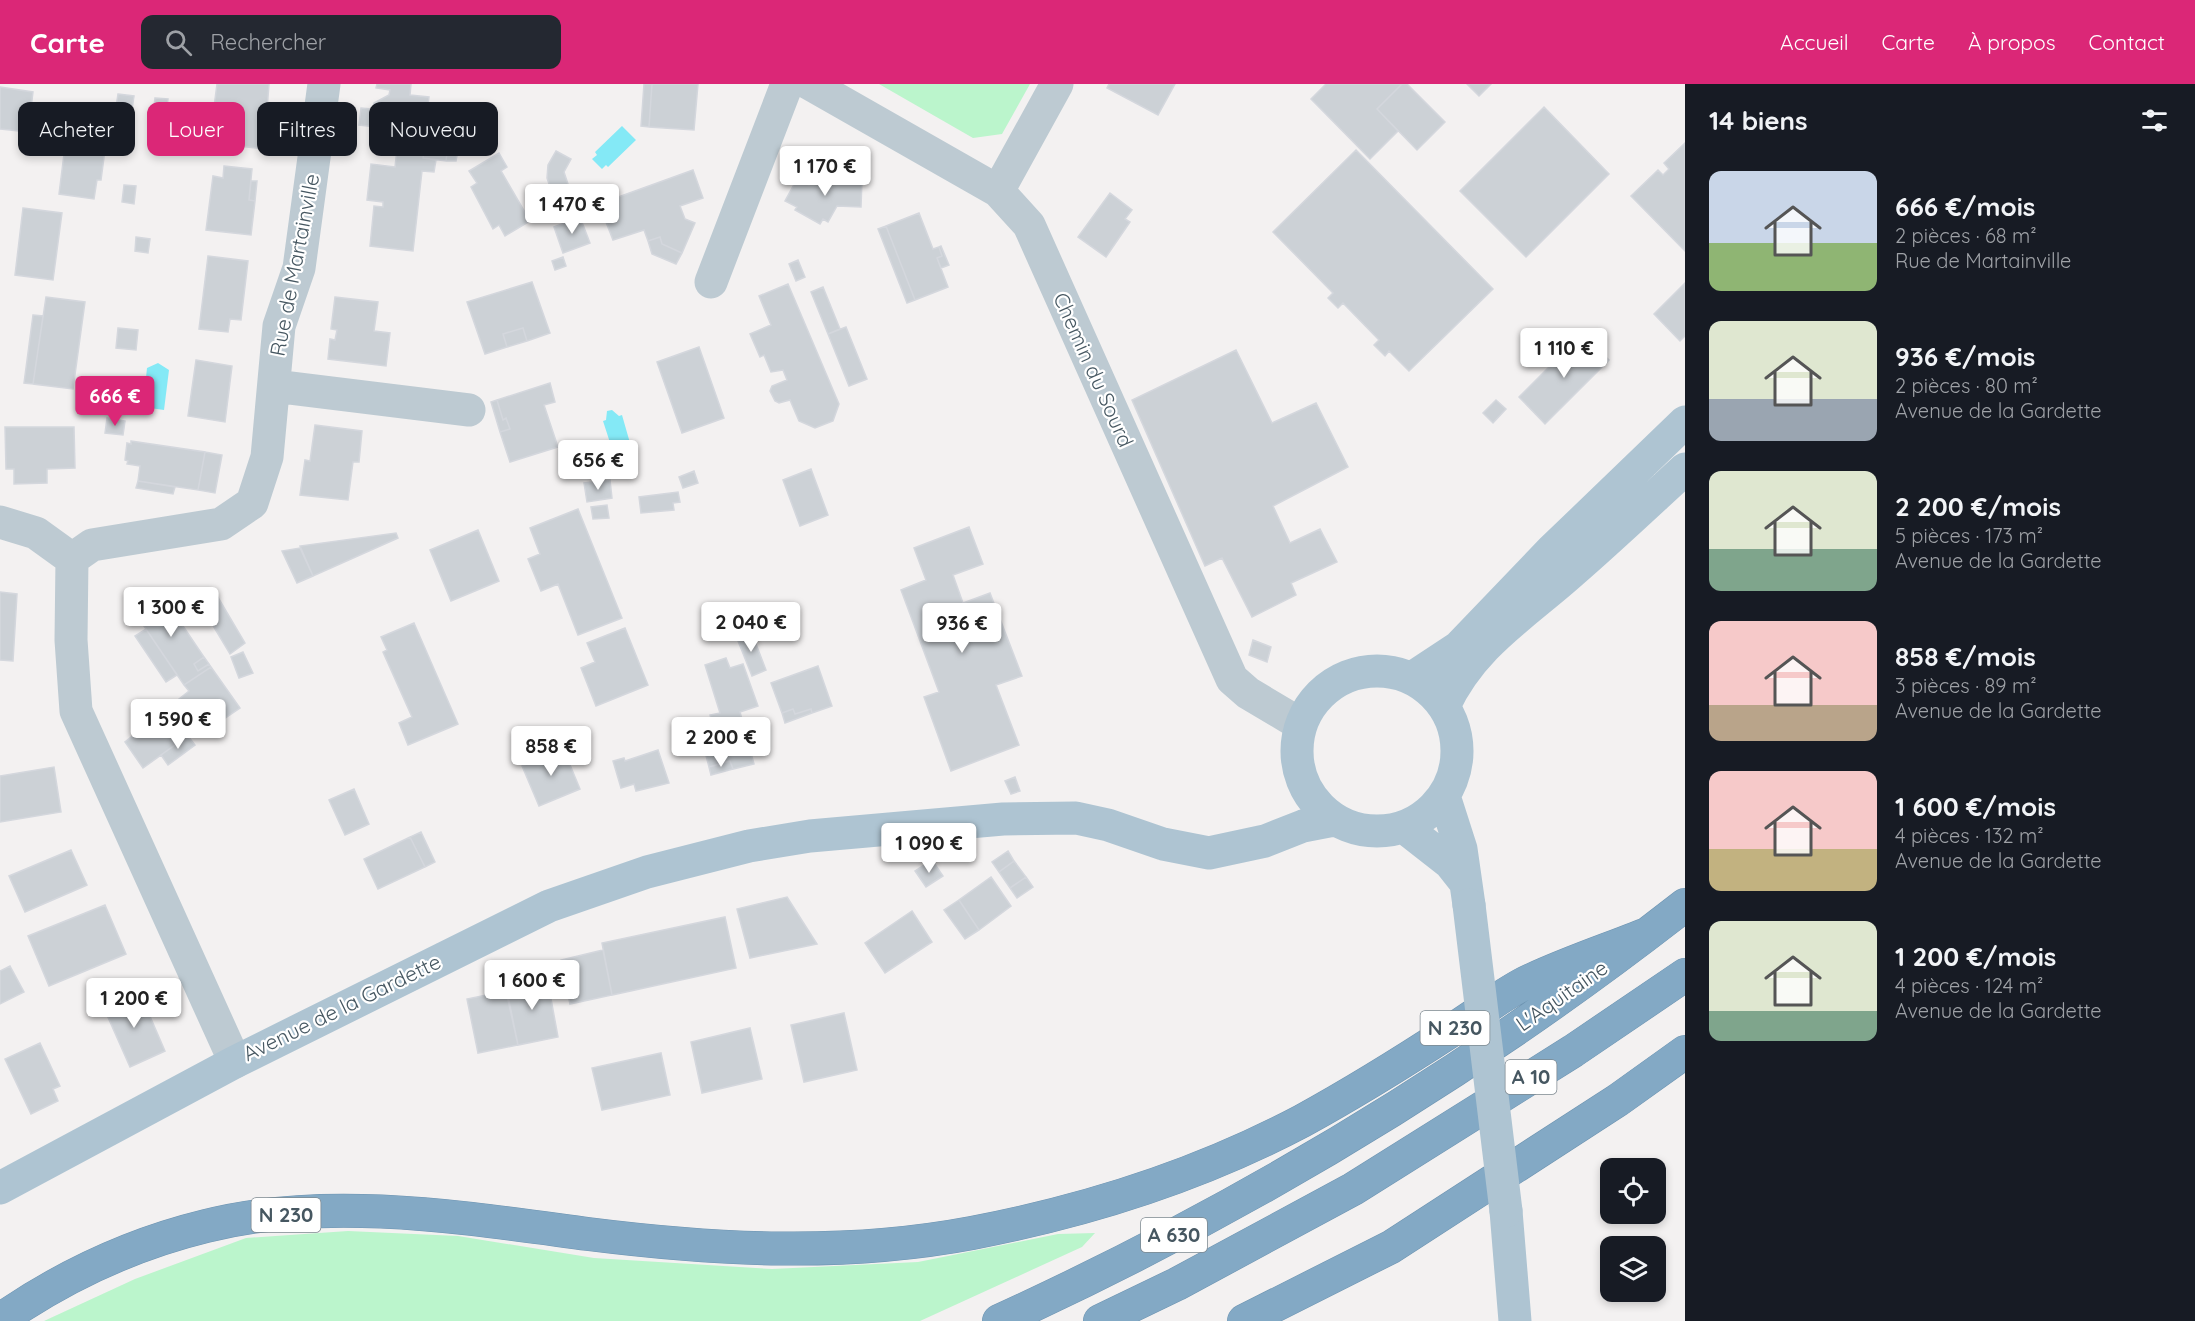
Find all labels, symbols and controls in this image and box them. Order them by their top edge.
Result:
search box [141,15,561,69]
text: Carte [30,25,105,60]
icon: search [162,26,195,59]
text: Rechercher [210,28,326,56]
text: Accueil [1780,29,1849,55]
text: Carte [1882,29,1935,55]
text: À propos [1968,29,2056,55]
text: Contact [2089,29,2165,55]
chip: Acheter [18,102,135,156]
chip: Louer [147,102,245,156]
chip: Filtres [257,102,357,156]
chip: Nouveau [369,102,498,156]
text: 14 biens [1709,104,1808,137]
icon: filters [2138,104,2171,137]
pin: 1 170 € [770,146,880,197]
text: 1 170 € [794,153,856,178]
street label: Rue de Martainville [264,171,324,358]
pin: 1 470 € [517,184,627,235]
text: 666 €/mois [1895,190,2035,223]
text: 1 470 € [539,191,605,216]
icon: home [1757,195,1829,267]
text: 2 pièces · 68 m² [1895,223,2037,248]
text: Rue de Martainville [1895,248,2071,273]
street label: Chemin du Sourd [1048,288,1140,451]
pin: 1 110 € [1509,328,1619,379]
text: 1 110 € [1534,335,1594,360]
text: 936 €/mois [1895,340,2035,373]
icon: home [1757,345,1829,417]
text: 2 pièces · 80 m² [1895,373,2038,398]
pin: 666 € [73,376,157,427]
text: 666 € [89,383,141,408]
text: Avenue de la Gardette [1895,398,2102,423]
pin: 656 € [556,440,640,491]
text: 656 € [572,447,624,472]
text: 2 200 €/mois [1895,490,2061,523]
icon: home [1757,495,1829,567]
text: 5 pièces · 173 m² [1895,523,2043,548]
text: Avenue de la Gardette [1895,548,2102,573]
pin: 1 300 € [116,587,226,638]
text: 1 300 € [138,594,204,619]
pin: 2 040 € [696,602,806,653]
pin: 936 € [920,603,1004,654]
text: 2 040 € [715,609,787,634]
text: 936 € [936,610,988,635]
text: 858 €/mois [1895,640,2036,673]
icon: home [1757,645,1829,717]
text: 3 pièces · 89 m² [1895,673,2037,698]
text: Avenue de la Gardette [1895,698,2102,723]
pin: 1 590 € [123,699,233,750]
text: 1 590 € [145,706,211,731]
pin: 2 200 € [666,717,776,768]
text: 2 200 € [685,724,757,749]
pin: 858 € [509,726,593,777]
text: 858 € [525,733,577,758]
text: 1 600 €/mois [1895,790,2056,823]
icon: home [1757,795,1829,867]
pin: 1 090 € [874,823,984,874]
text: 4 pièces · 132 m² [1895,823,2044,848]
text: 1 090 € [895,830,963,855]
text: Avenue de la Gardette [1895,848,2102,873]
text: 1 200 €/mois [1895,940,2056,973]
icon: home [1757,945,1829,1017]
street label: Avenue de la Gardette [238,948,445,1066]
street label: L'Aquitaine [1510,954,1612,1036]
pin: 1 600 € [477,960,587,1011]
text: 1 600 € [498,967,566,992]
text: 4 pièces · 124 m² [1895,973,2043,998]
pin: 1 200 € [79,978,189,1029]
text: 1 200 € [100,985,168,1010]
text: Avenue de la Gardette [1895,998,2102,1023]
road number: N 230 [1420,1011,1490,1045]
road number: A 10 [1506,1060,1556,1094]
map controls [1600,1158,1666,1302]
button: locate [1600,1158,1666,1224]
road number: N 230 [252,1198,320,1232]
road number: A 630 [1141,1218,1207,1252]
button: layers [1600,1236,1666,1302]

